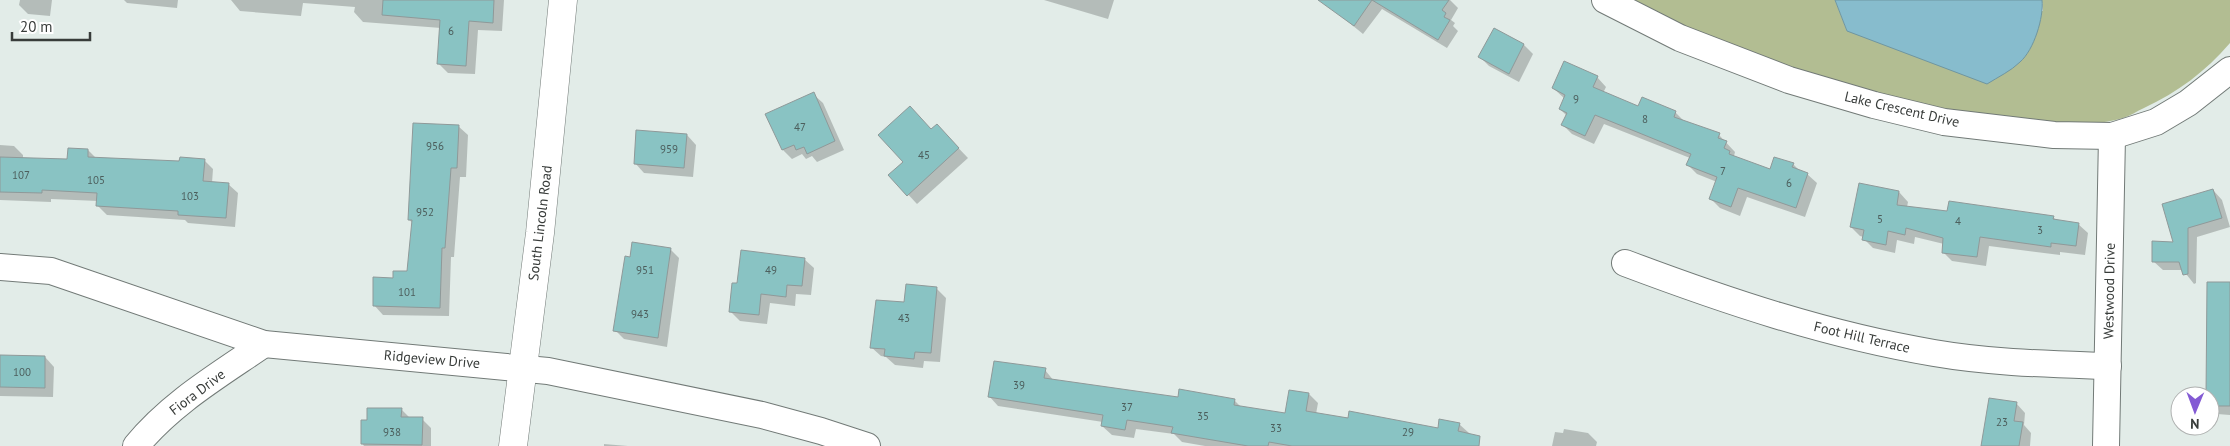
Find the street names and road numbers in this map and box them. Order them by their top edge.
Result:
street label: Lake Crescent Drive [1843,87,1961,131]
street label: South Lincoln Road [524,164,556,282]
street label: Westwood Drive [2099,243,2119,339]
street label: Foot Hill Terrace [1812,317,1912,357]
street label: Ridgeview Drive [383,346,481,372]
street label: Fiora Drive [166,365,228,419]

